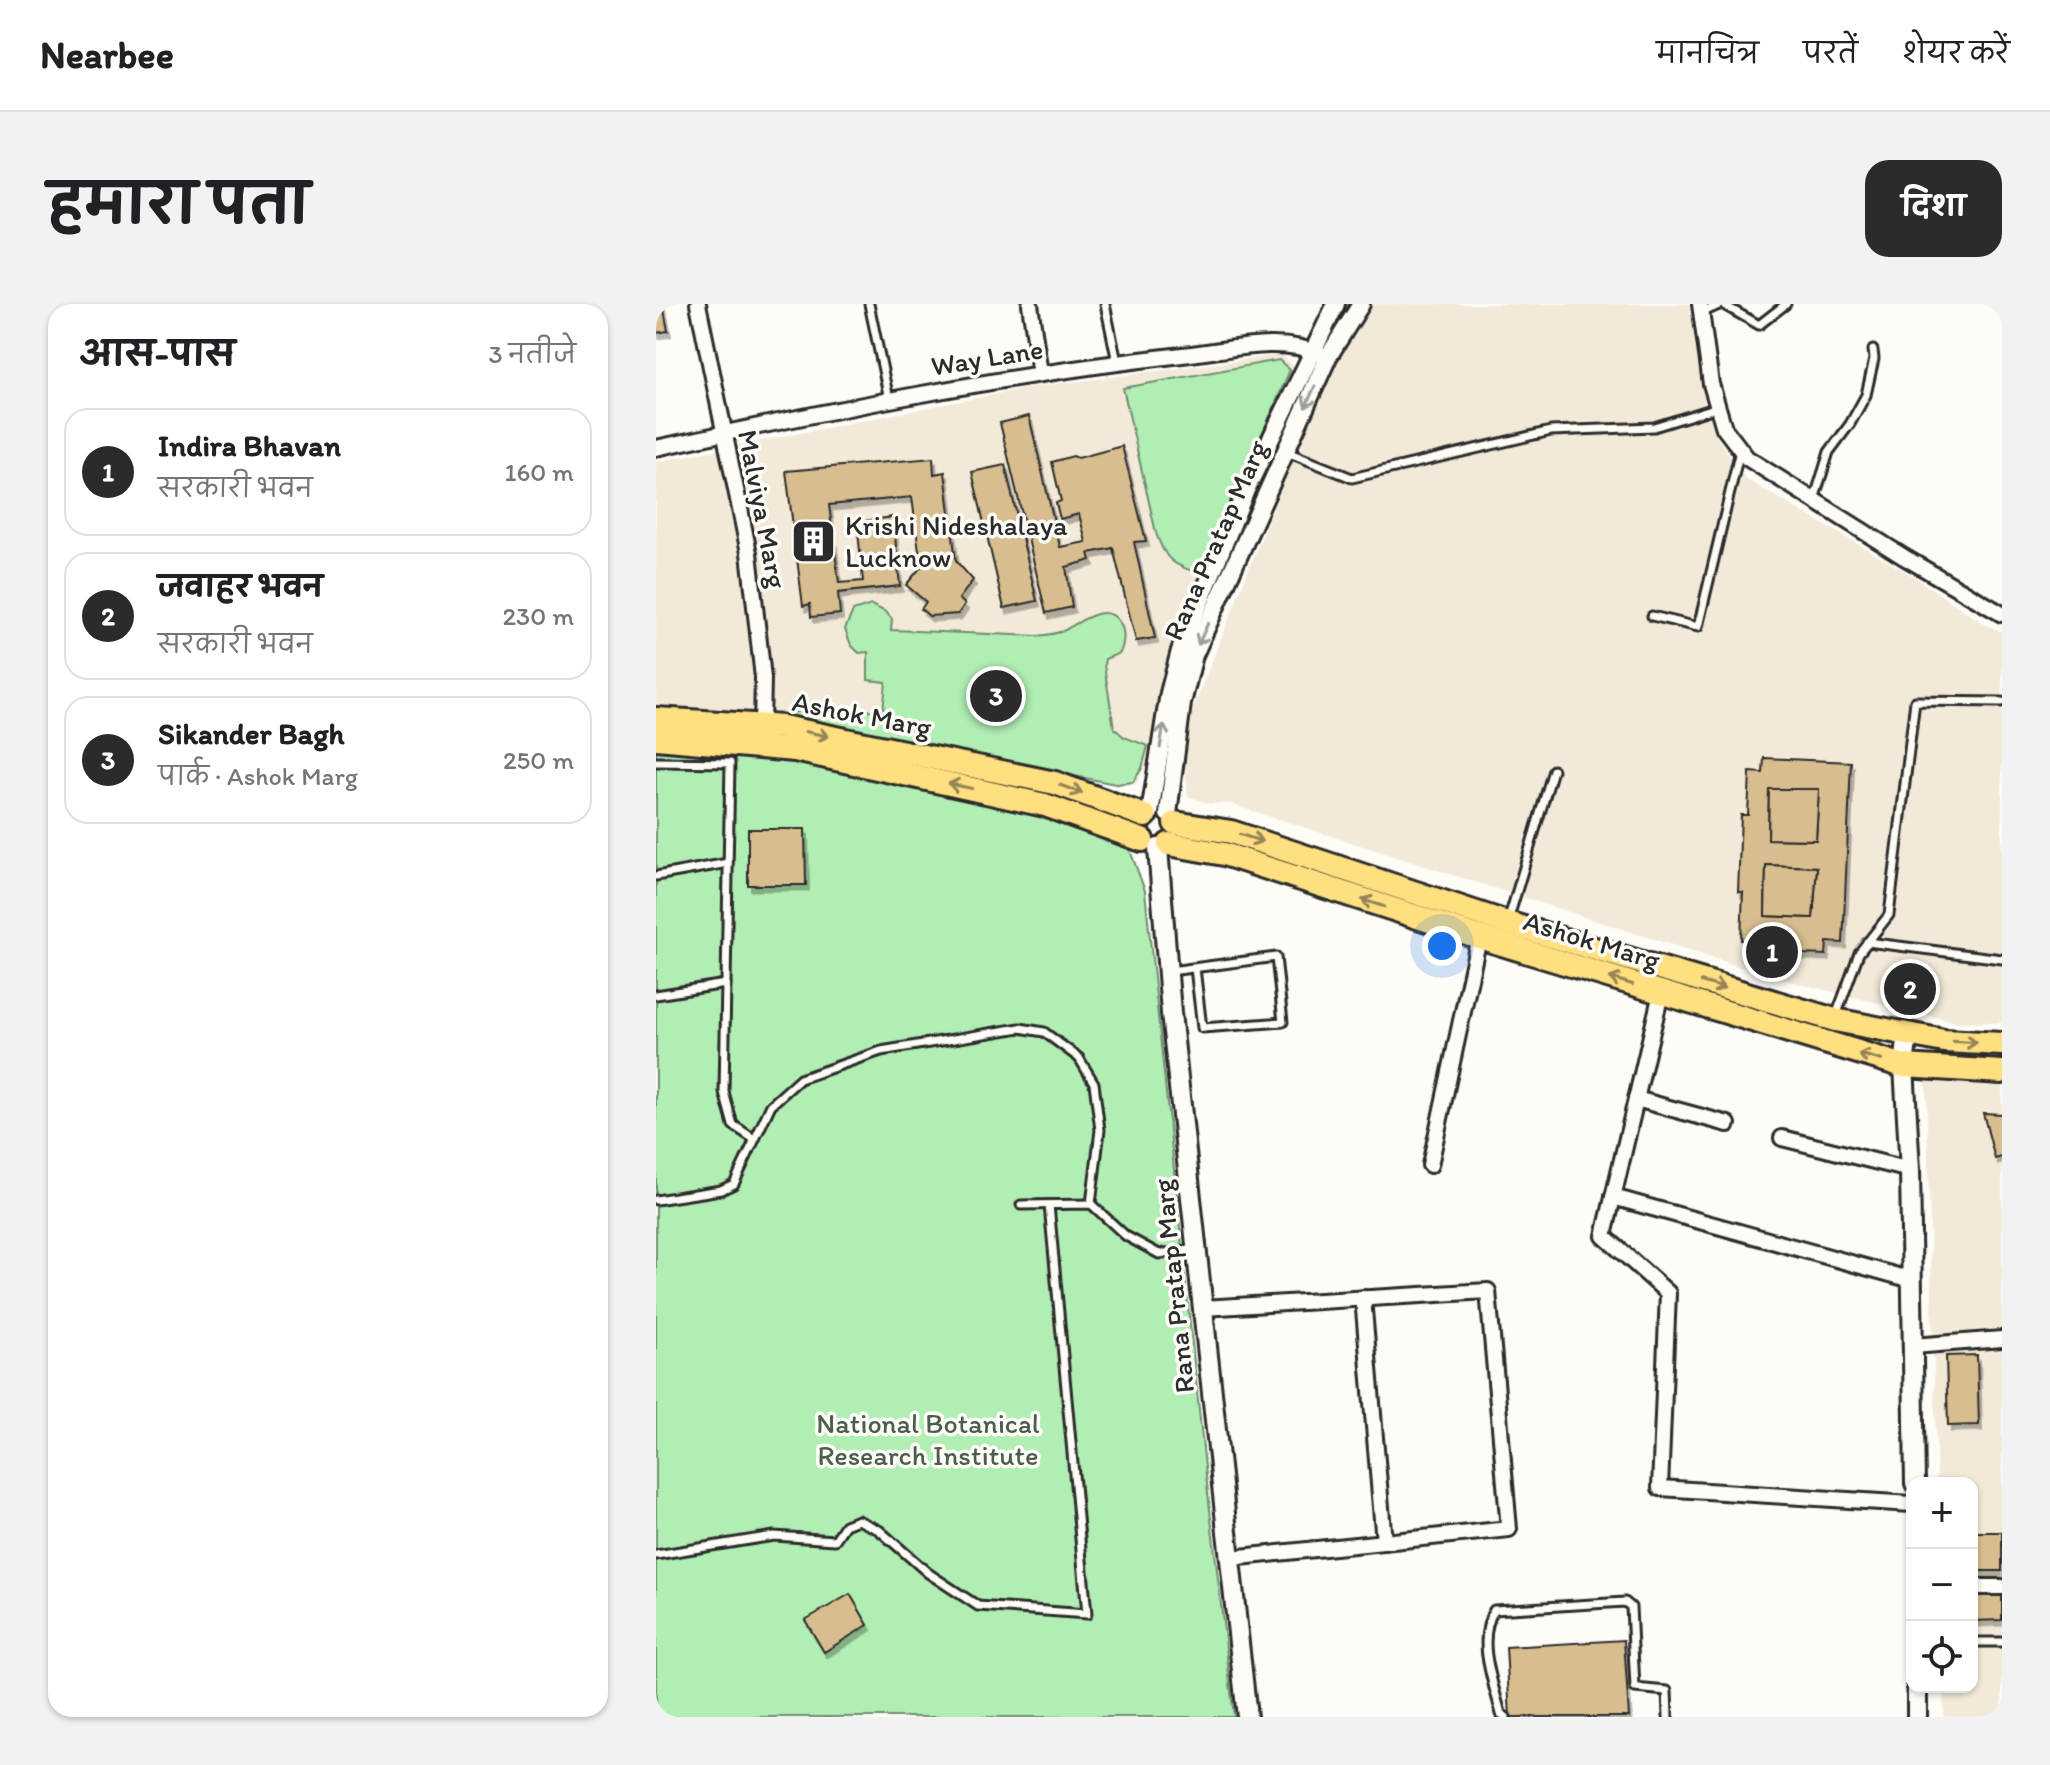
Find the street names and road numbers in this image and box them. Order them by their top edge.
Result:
street label: Way Lane [929,331,1045,383]
street label: Malviya Marg [731,427,795,592]
street label: Rana Pratap Marg [1156,434,1275,645]
street label: Ashok Marg [790,684,935,744]
street label: Ashok Marg [1520,903,1665,977]
street label: Rana Pratap Marg [1145,1176,1201,1395]

